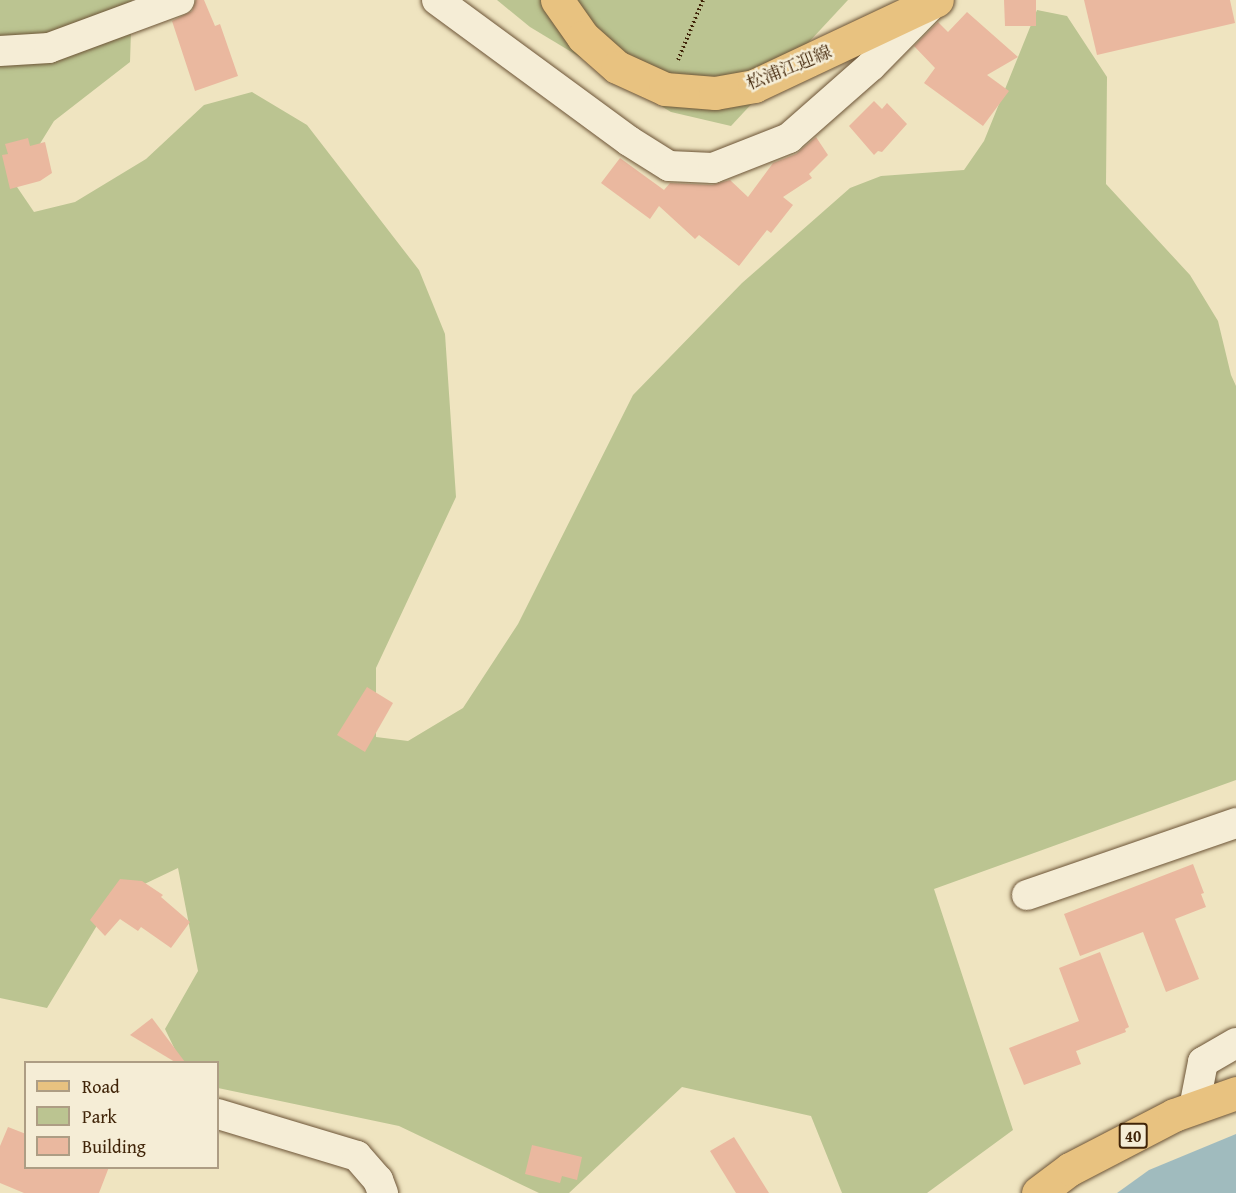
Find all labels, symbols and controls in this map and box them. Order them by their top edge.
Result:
street label: 松浦江迎線 [743,41,835,95]
legend [24,1061,219,1169]
text: Road [82,1073,120,1100]
text: Park [82,1103,117,1130]
road number: 40 [1118,1123,1148,1149]
text: Building [82,1133,146,1160]

